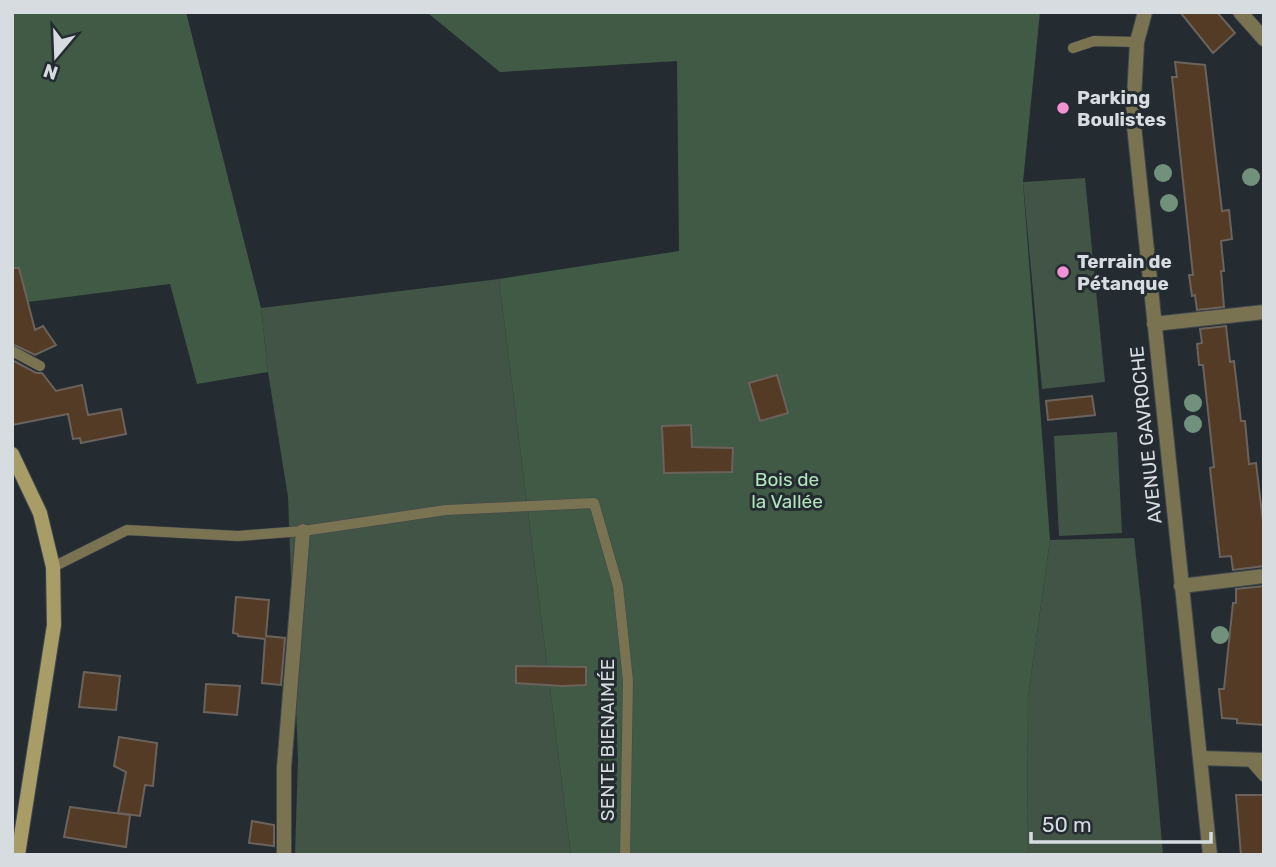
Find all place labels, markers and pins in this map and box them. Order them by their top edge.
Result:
place label: Parking Boulistes [1077,86,1166,131]
marker: Parking Boulistes [1055,100,1071,116]
place label: Terrain de Pétanque [1077,250,1172,295]
marker: Terrain de Pétanque [1055,264,1071,280]

